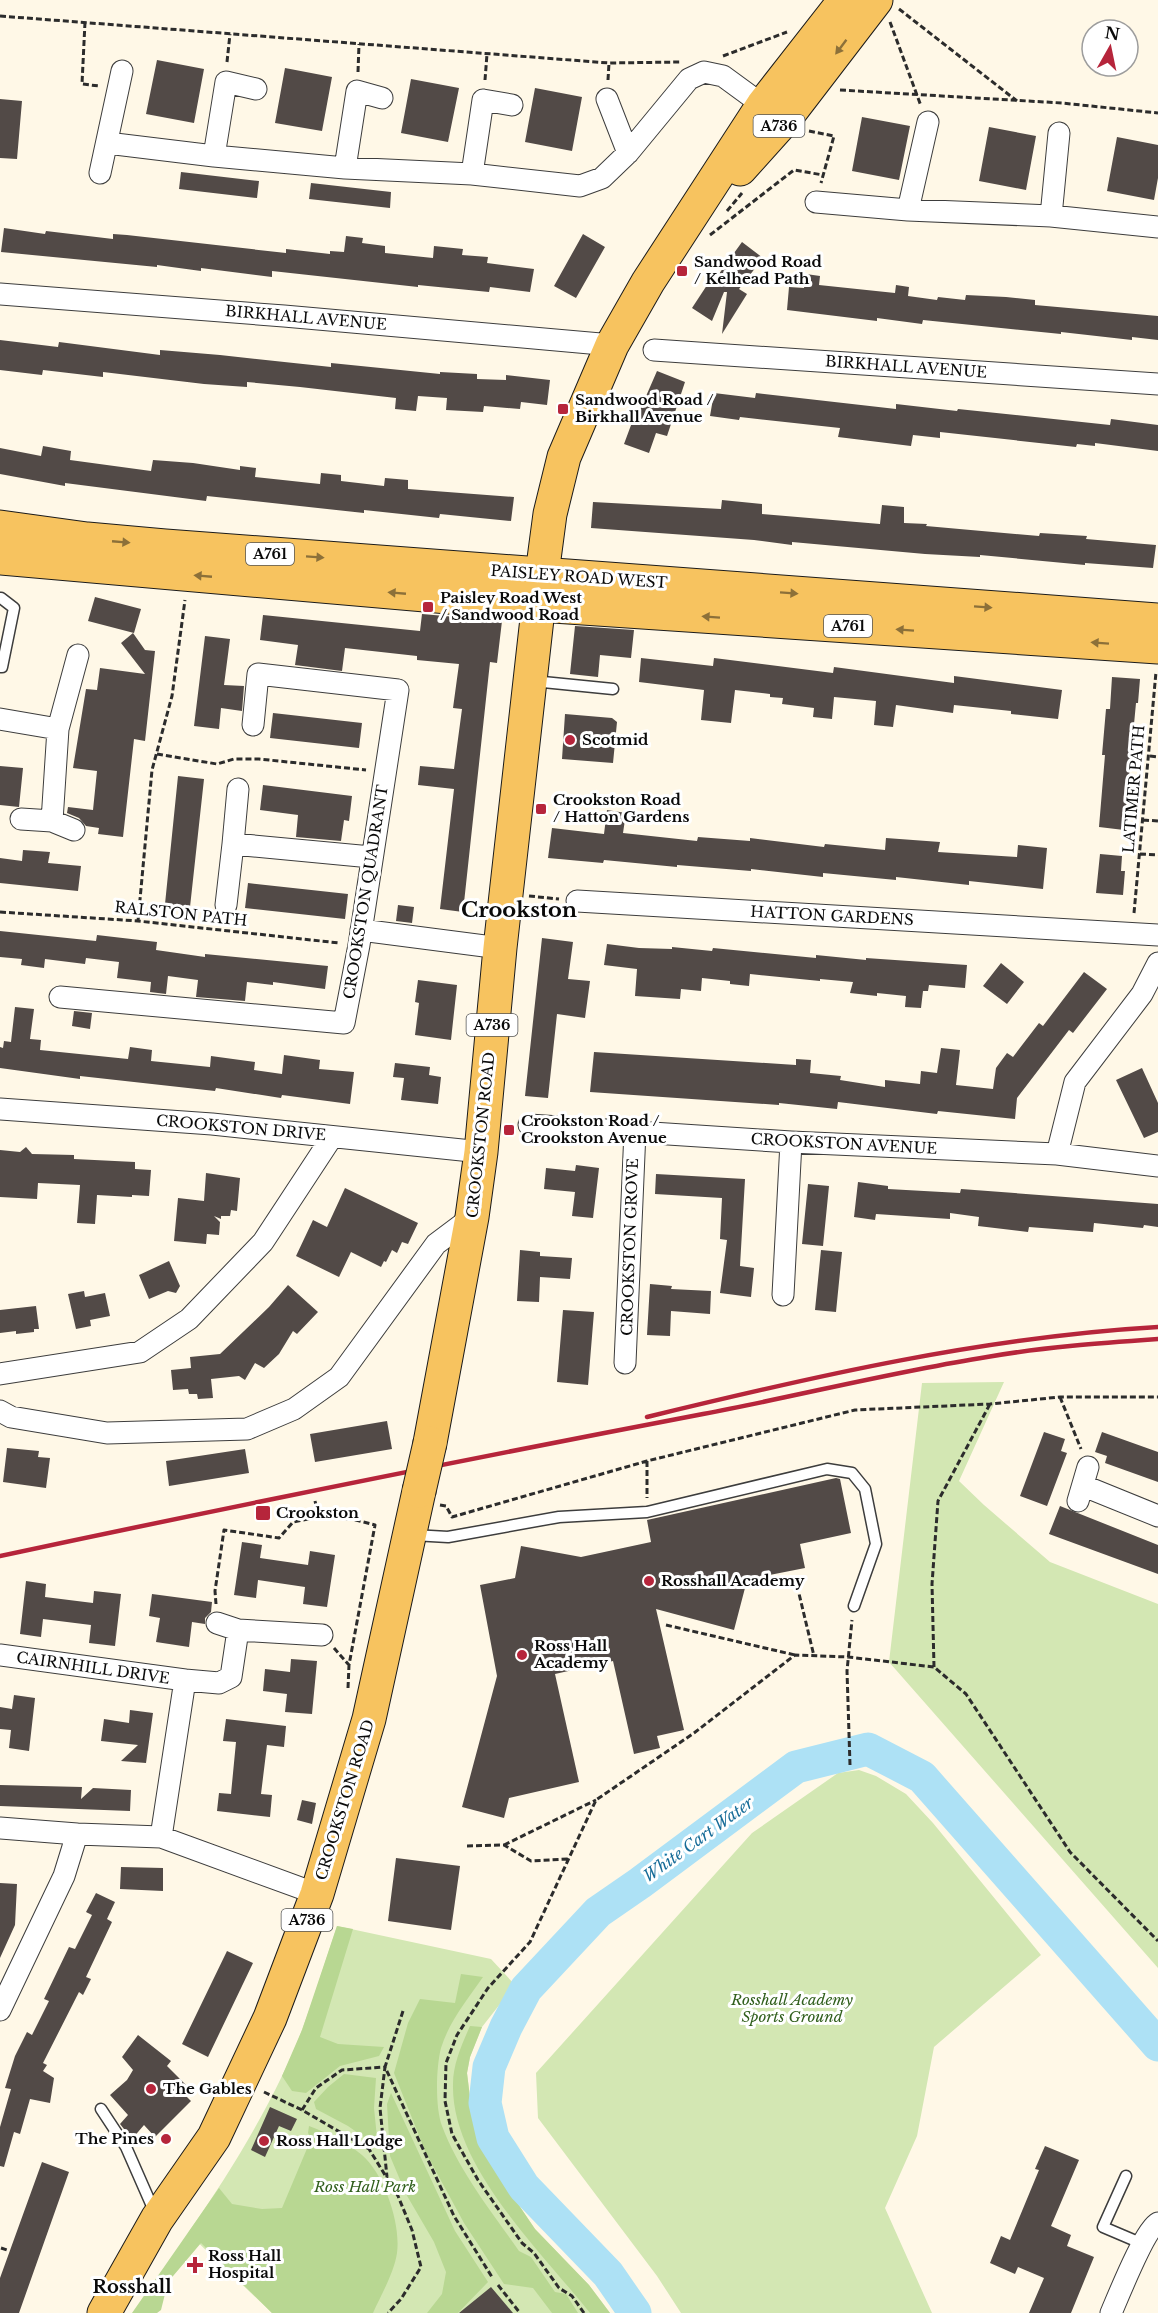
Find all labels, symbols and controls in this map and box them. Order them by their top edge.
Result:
north arrow [1080,18,1140,78]
text: N [1103,22,1121,44]
one-way arrow [835,38,847,54]
road number: A736 [754,115,804,137]
place label: Sandwood Road / Kelhead Path [694,252,823,288]
marker: Sandwood Road / Kelhead Path [675,264,689,278]
street label: BIRKHALL AVENUE [224,301,388,334]
street label: BIRKHALL AVENUE [825,351,988,382]
place label: Sandwood Road / Birkhall Avenue [575,390,714,426]
marker: Sandwood Road / Birkhall Avenue [556,402,570,416]
one-way arrow [111,537,130,547]
road number: A761 [246,543,294,565]
one-way arrow [305,553,324,562]
street label: PAISLEY ROAD WEST [490,561,668,592]
one-way arrow [193,572,212,581]
one-way arrow [387,588,406,598]
place label: Paisley Road West / Sandwood Road [440,588,582,624]
one-way arrow [779,588,798,597]
marker: Paisley Road West / Sandwood Road [421,600,435,614]
one-way arrow [973,602,992,612]
one-way arrow [701,612,720,621]
road number: A761 [824,615,872,637]
one-way arrow [896,625,915,634]
one-way arrow [1090,638,1109,647]
street label: LATIMER PATH [1118,724,1149,854]
place label: Scotmid [582,730,649,749]
marker: Scotmid [563,733,577,747]
street label: CROOKSTON QUADRANT [339,783,392,1000]
place label: Crookston Road / Hatton Gardens [553,790,689,826]
marker: Crookston Road / Hatton Gardens [534,802,548,816]
street label: RALSTON PATH [114,897,249,930]
district label: Crookston [461,897,577,923]
street label: HATTON GARDENS [750,902,914,929]
road number: A736 [466,1014,518,1036]
street label: CROOKSTON ROAD [462,1051,499,1219]
street label: CROOKSTON DRIVE [155,1111,327,1144]
place label: Crookston Road / Crookston Avenue [521,1111,667,1147]
marker: Crookston Road / Crookston Avenue [502,1123,516,1137]
street label: CROOKSTON AVENUE [750,1129,938,1158]
street label: CROOKSTON GROVE [617,1158,642,1336]
place label: Crookston [276,1503,359,1522]
marker: Crookston [254,1504,272,1522]
place label: Rosshall Academy [661,1571,805,1590]
marker: Rosshall Academy [642,1574,656,1588]
place label: Ross Hall Academy [533,1636,608,1672]
street label: CAIRNHILL DRIVE [15,1647,171,1688]
marker: Ross Hall Academy [515,1648,529,1662]
street label: CROOKSTON ROAD [311,1717,378,1882]
water label: White Cart Water [639,1792,758,1886]
road number: A736 [282,1909,332,1931]
park label: Rosshall Academy Sports Ground [730,1990,853,2026]
place label: The Gables [163,2079,252,2098]
marker: The Gables [144,2082,158,2096]
place label: The Pines [75,2129,154,2148]
place label: Ross Hall Lodge [276,2131,403,2150]
marker: The Pines [159,2132,173,2146]
marker: Ross Hall Lodge [257,2134,271,2148]
park label: Ross Hall Park [313,2177,416,2196]
place label: Ross Hall Hospital [208,2246,282,2282]
marker: Ross Hall Hospital [186,2256,204,2274]
district label: Rosshall [92,2276,172,2298]

